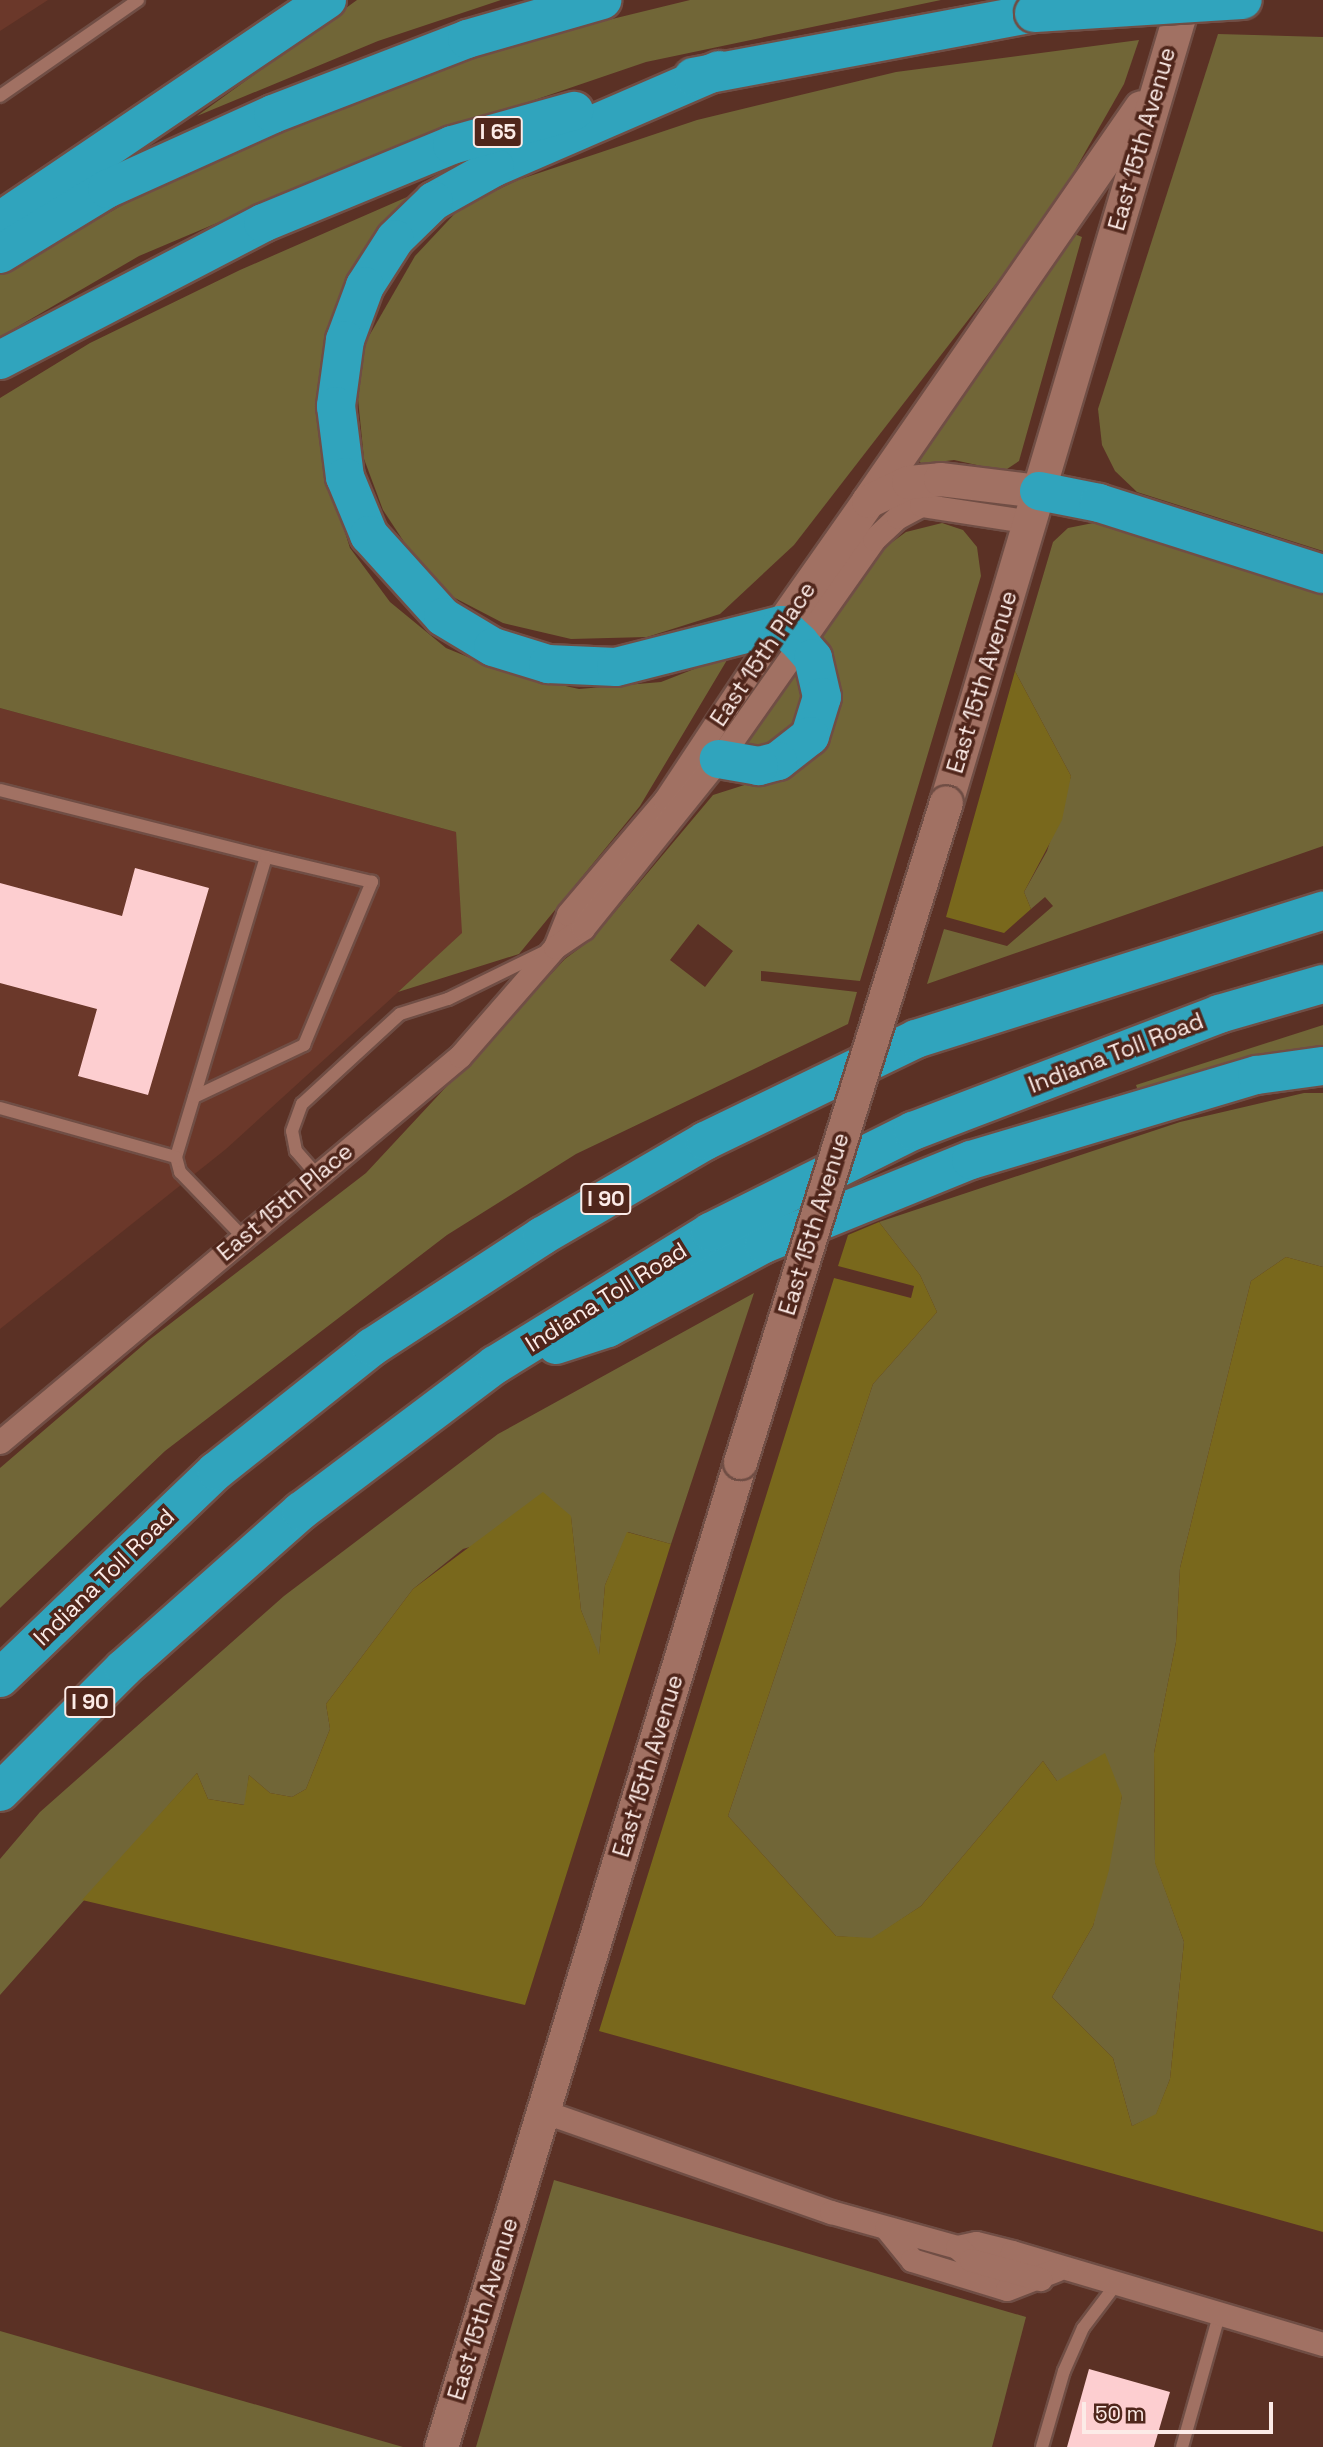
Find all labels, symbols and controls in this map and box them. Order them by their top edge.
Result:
street label: East 15th Avenue [1103,44,1181,234]
road number: I 65 [472,114,524,150]
street label: East 15th Place [705,577,821,731]
street label: East 15th Avenue [941,587,1023,777]
street label: Indiana Toll Road [1024,1007,1208,1099]
street label: East 15th Avenue [773,1129,855,1319]
street label: East 15th Place [212,1137,358,1267]
road number: I 90 [580,1182,632,1216]
street label: Indiana Toll Road [520,1236,692,1358]
street label: Indiana Toll Road [28,1503,180,1651]
street label: East 15th Avenue [607,1671,689,1861]
road number: I 90 [64,1684,116,1720]
street label: East 15th Avenue [442,2214,524,2404]
scale bar [1085,2388,1276,2432]
text: 50 m [1095,2400,1145,2427]

